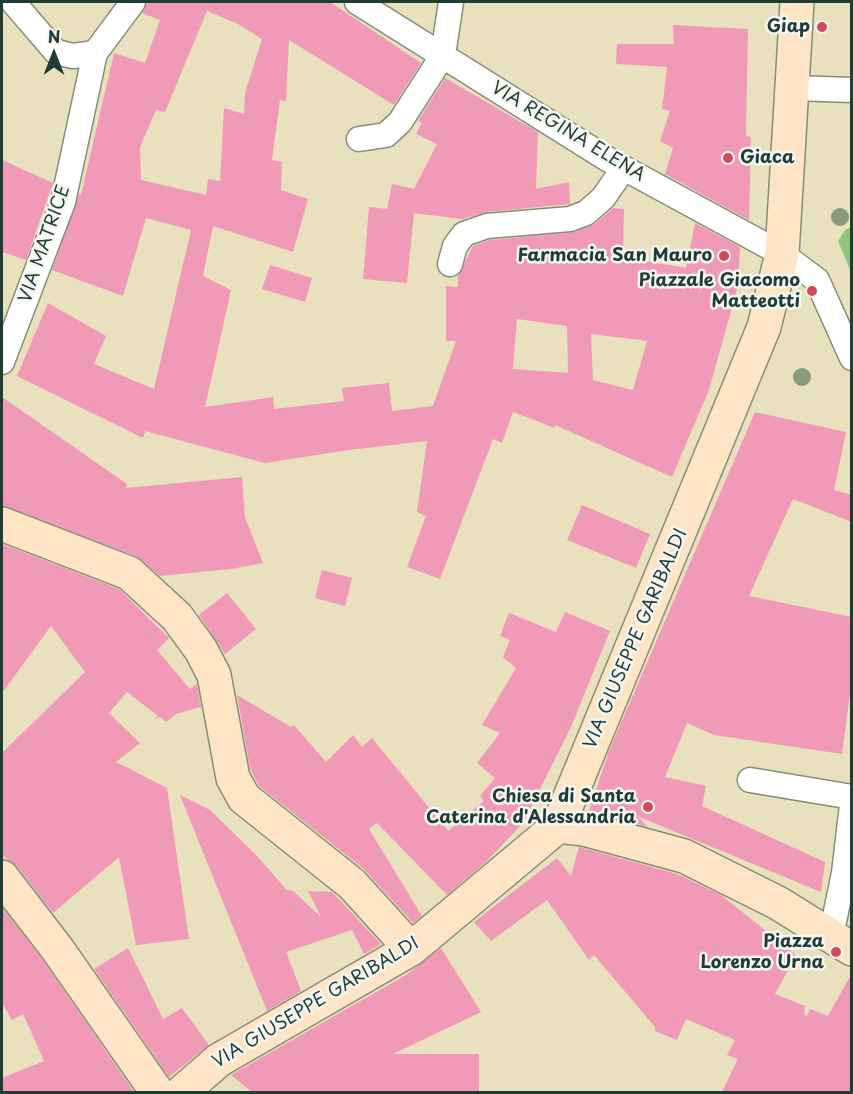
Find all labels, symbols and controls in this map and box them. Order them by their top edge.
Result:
place label: Giap [767,16,810,38]
marker: Giap [815,20,829,34]
north arrow [24,24,84,84]
text: N [48,24,60,48]
street label: VIA REGINA ELENA [487,77,649,187]
place label: Giaca [740,147,794,169]
marker: Giaca [721,151,735,165]
street label: VIA MATRICE [15,182,75,306]
place label: Farmacia San Mauro [517,245,712,267]
marker: Farmacia San Mauro [717,249,731,263]
place label: Piazzale Giacomo Matteotti [639,270,800,312]
marker: Piazzale Giacomo Matteotti [805,284,819,298]
street label: VIA GIUSEPPE GARIBALDI [580,526,692,752]
place label: Chiesa di Santa Caterina d'Alessandria [426,786,636,828]
marker: Chiesa di Santa Caterina d'Alessandria [641,800,655,814]
place label: Piazza Lorenzo Urna [701,931,824,974]
street label: VIA GIUSEPPE GARIBALDI [209,933,423,1073]
marker: Piazza Lorenzo Urna [829,945,843,959]

